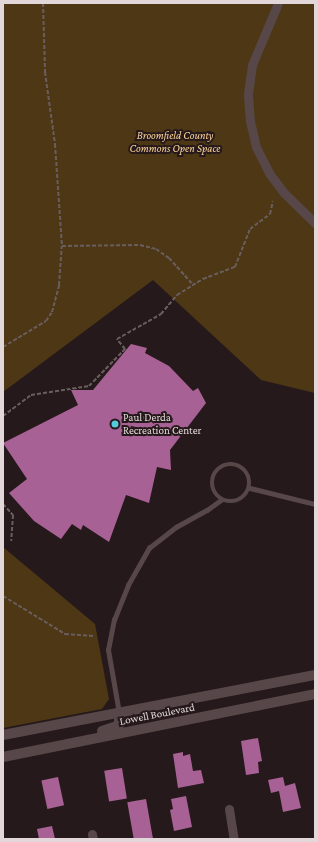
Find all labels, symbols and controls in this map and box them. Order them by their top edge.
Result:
park label: Broomfield County Commons Open Space [130,129,220,155]
place label: Paul Derda Recreation Center [123,411,201,437]
marker: Paul Derda Recreation Center [110,419,120,429]
street label: Lowell Boulevard [118,700,196,728]

